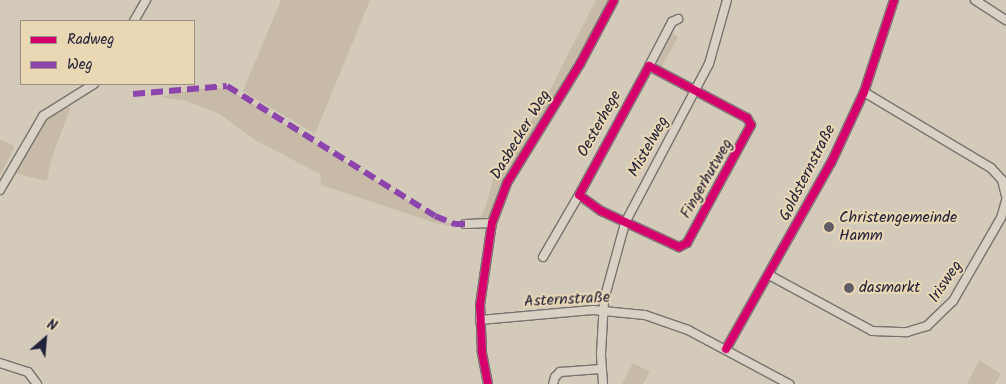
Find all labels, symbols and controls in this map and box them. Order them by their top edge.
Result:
legend [20,20,195,85]
text: Radweg [67,28,114,52]
text: Weg [67,53,93,77]
street label: Dasbecker Weg [487,87,555,183]
street label: Oesterhege [574,87,626,161]
street label: Mistelweg [625,113,673,181]
street label: Goldsternstraße [776,122,840,224]
street label: Fingerhutweg [676,136,738,222]
place label: Christengemeinde Hamm [839,208,957,246]
marker: Christengemeinde Hamm [823,221,835,233]
street label: Irisweg [925,257,967,307]
place label: dasmarkt [859,278,921,298]
marker: dasmarkt [843,282,855,294]
street label: Asternstraße [523,288,611,312]
north arrow [20,314,70,364]
text: N [43,314,61,337]

